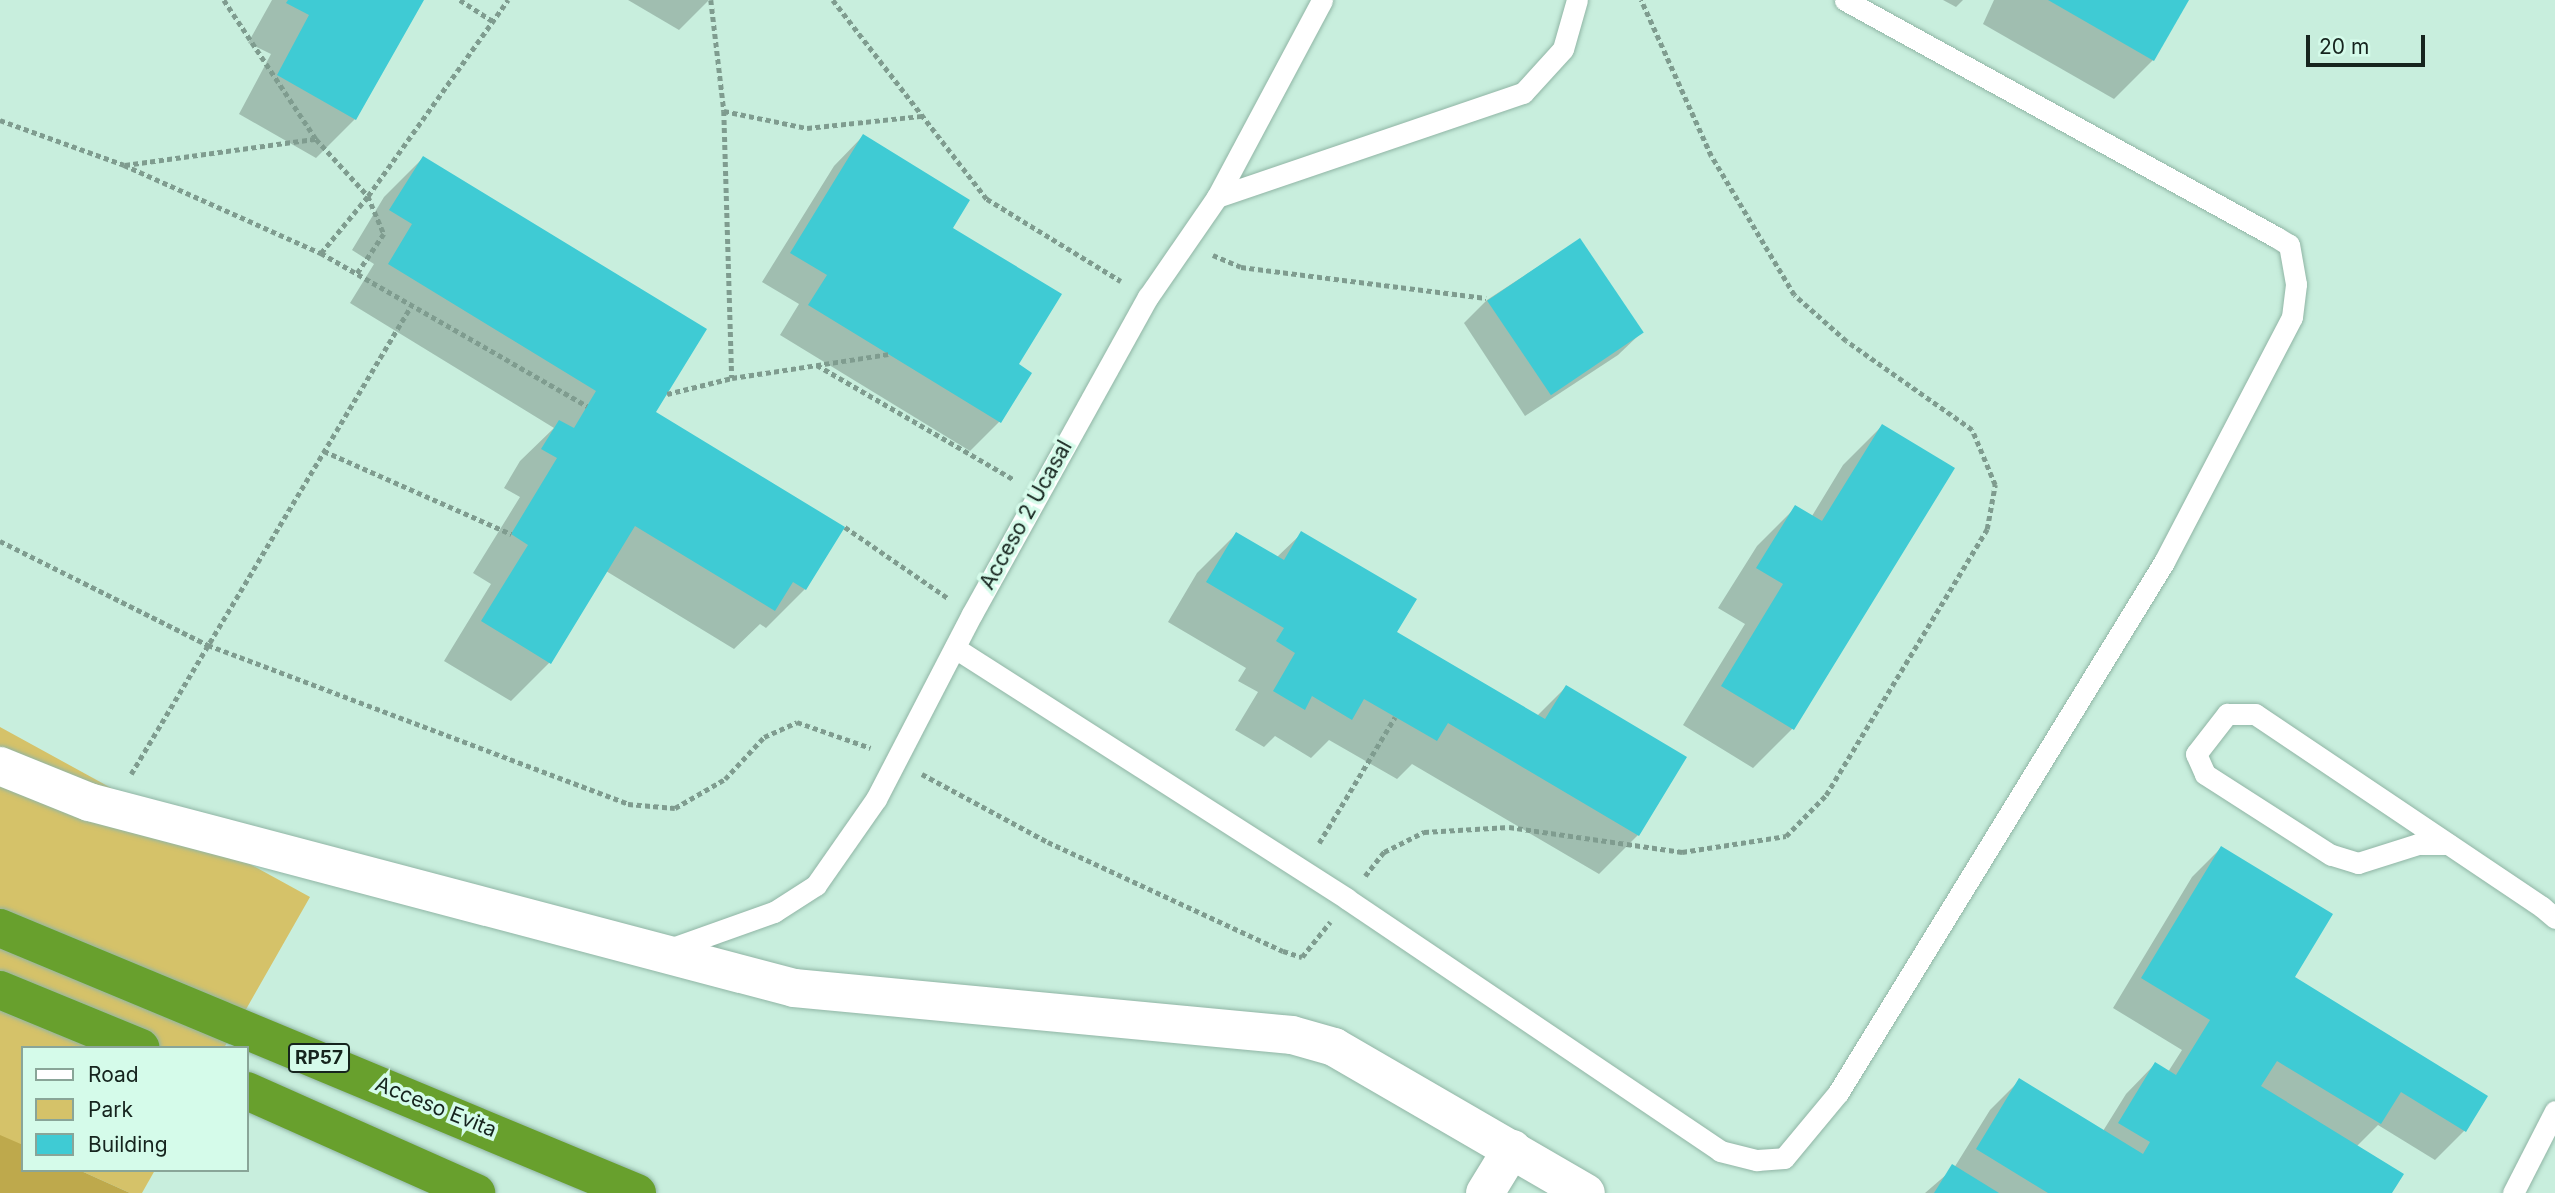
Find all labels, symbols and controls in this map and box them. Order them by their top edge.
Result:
scale bar [2310,21,2429,65]
text: 20 m [2319,34,2369,59]
street label: Acceso 2 Ucasal [975,436,1077,594]
road number: RP57 [288,1042,350,1074]
legend [21,1046,248,1172]
text: Road [88,1062,139,1087]
street label: Acceso Evita [372,1071,500,1143]
text: Park [88,1097,133,1122]
text: Building [88,1132,168,1157]

